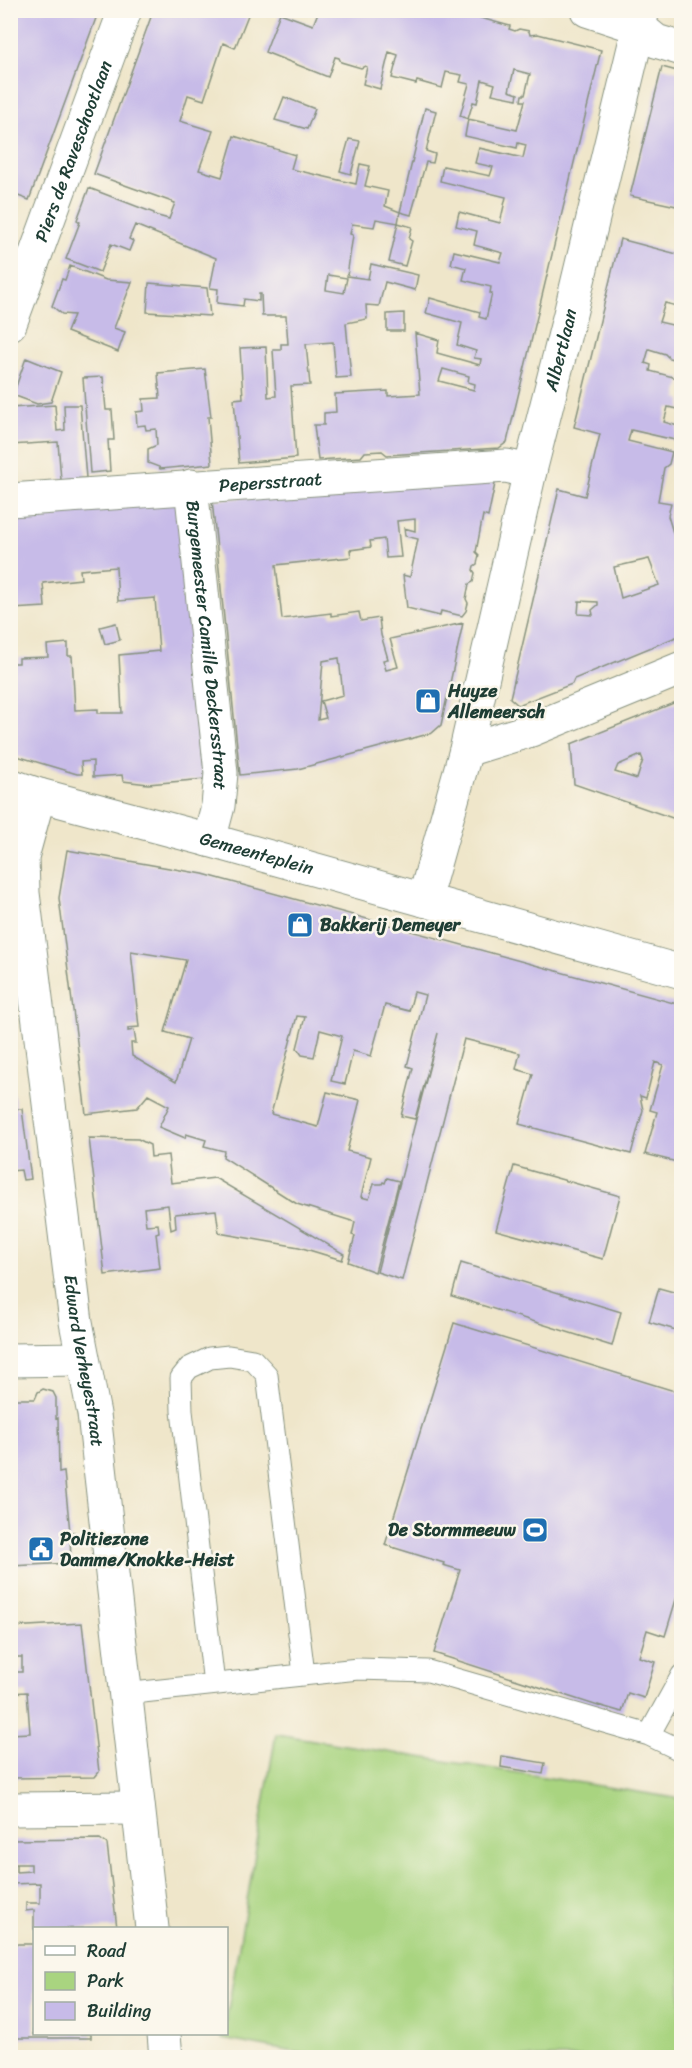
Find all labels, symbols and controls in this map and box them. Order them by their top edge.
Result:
street label: Piers de Raveschootlaan [25,55,121,247]
street label: Albertlaan [535,305,587,396]
street label: Pepersstraat [218,463,323,502]
street label: Burgemeester Camille Deckersstraat [177,499,237,792]
place label: Huyze Allemeersch [447,675,546,728]
shop icon: Huyze Allemeersch [413,686,443,716]
street label: Gemeenteplein [196,822,318,885]
place label: Bakkerij Demeyer [320,909,462,941]
shop icon: Bakkerij Demeyer [285,910,315,940]
street label: Edward Verheyestraat [54,1273,114,1448]
place label: De Stormmeeuw [388,1514,517,1546]
sports icon: De Stormmeeuw [520,1515,550,1545]
place label: Politiezone Damme/Knokke-Heist [60,1523,235,1576]
public building icon: Politiezone Damme/Knokke-Heist [26,1534,56,1564]
legend [33,1927,228,2035]
text: Road [87,1935,127,1967]
text: Park [87,1965,124,1997]
text: Building [87,1995,151,2027]

